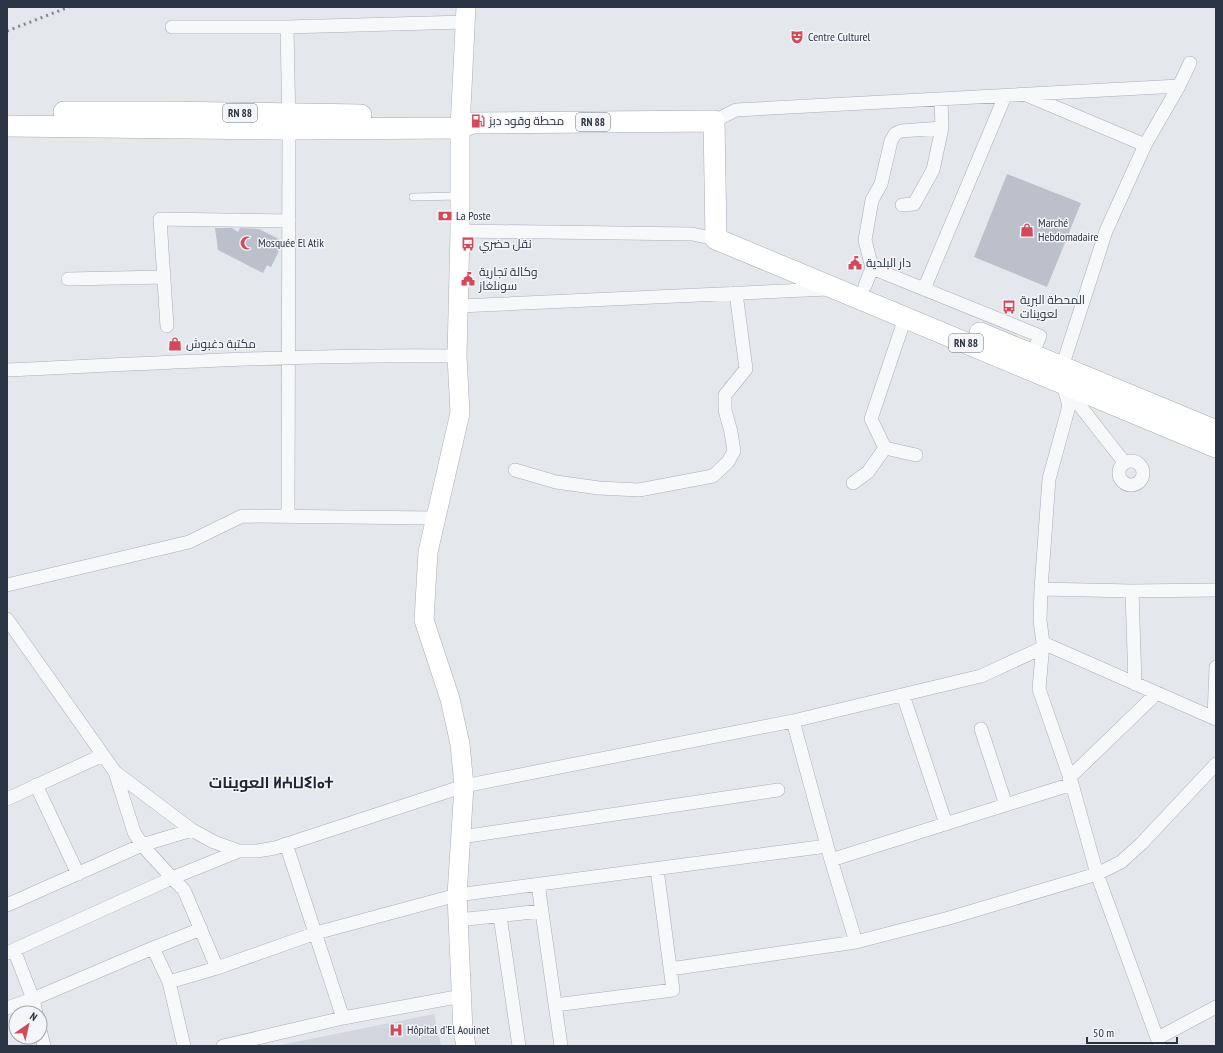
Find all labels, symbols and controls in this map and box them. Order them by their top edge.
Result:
theatre icon: Centre Culturel [789,29,805,45]
place label: Centre Culturel [808,29,871,44]
road number: RN 88 [223,104,257,122]
fuel station icon: محطة وقود دبز [470,113,486,129]
place label: محطة وقود دبز [488,113,564,128]
road number: RN 88 [576,113,610,131]
bank icon: La Poste [437,208,453,224]
place label: La Poste [456,208,491,223]
place label: Marché Hebdomadaire [1038,215,1098,244]
shop icon: Marché Hebdomadaire [1019,222,1035,238]
mosque icon: Mosquée El Atik [239,235,255,251]
place label: Mosquée El Atik [258,235,324,250]
bus stop icon: نقل حضري [460,236,476,252]
place label: نقل حضري [479,236,532,254]
public building icon: دار البلدية [847,255,863,271]
place label: دار البلدية [866,255,911,270]
place label: وكالة تجارية سونلغاز [478,264,538,293]
public building icon: وكالة تجارية سونلغاز [460,271,476,287]
place label: المحطة البرية لعوينات [1020,292,1085,321]
bus stop icon: المحطة البرية لعوينات [1001,299,1017,315]
road number: RN 88 [949,334,983,352]
shop icon: مكتبة دغبوش [167,336,183,352]
place label: مكتبة دغبوش [186,336,256,351]
district label: العوينات ⵍⵄⵡⵉⵏⴰⵜ [209,772,333,792]
north arrow [8,1005,48,1045]
text: N [27,1009,40,1024]
scale bar [1087,1019,1177,1045]
hospital icon: Hôpital d'El Aouinet [388,1022,404,1038]
place label: Hôpital d'El Aouinet [407,1022,490,1037]
text: 50 m [1093,1025,1114,1040]

